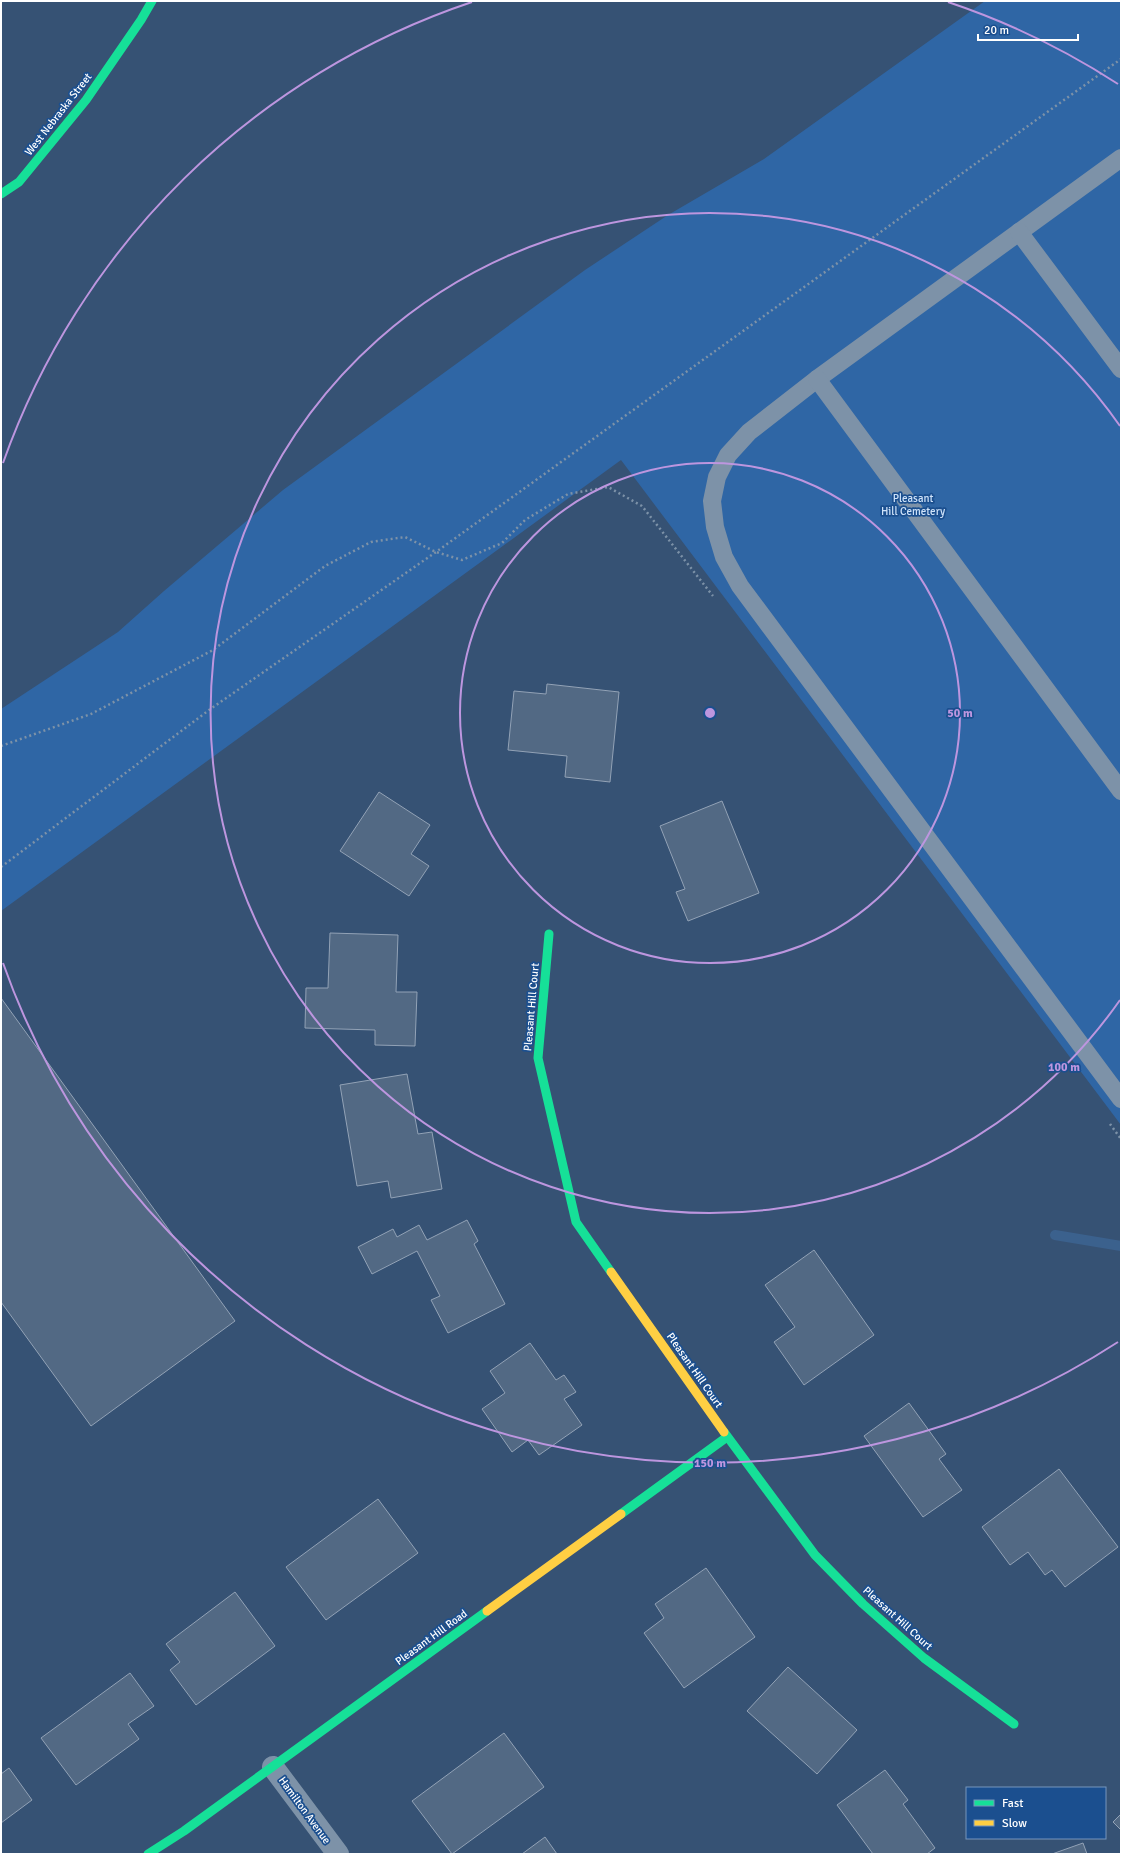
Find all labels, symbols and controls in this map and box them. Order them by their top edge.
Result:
scale bar [978,16,1078,42]
text: 20 m [984,23,1009,38]
street label: West Nebraska Street [22,70,95,158]
park label: Pleasant Hill Cemetery [881,492,946,518]
centre of rings [703,706,717,720]
text: 50 m [947,706,973,721]
street label: Pleasant Hill Court [521,962,542,1052]
text: 100 m [1048,1060,1080,1075]
street label: Pleasant Hill Court [664,1330,725,1410]
text: 150 m [694,1456,726,1471]
street label: Pleasant Hill Court [860,1584,935,1653]
street label: Pleasant Hill Road [393,1607,470,1668]
street label: Hamilton Avenue [276,1774,333,1847]
legend [966,1787,1106,1839]
text: Fast [1002,1796,1023,1811]
text: Slow [1002,1816,1027,1831]

